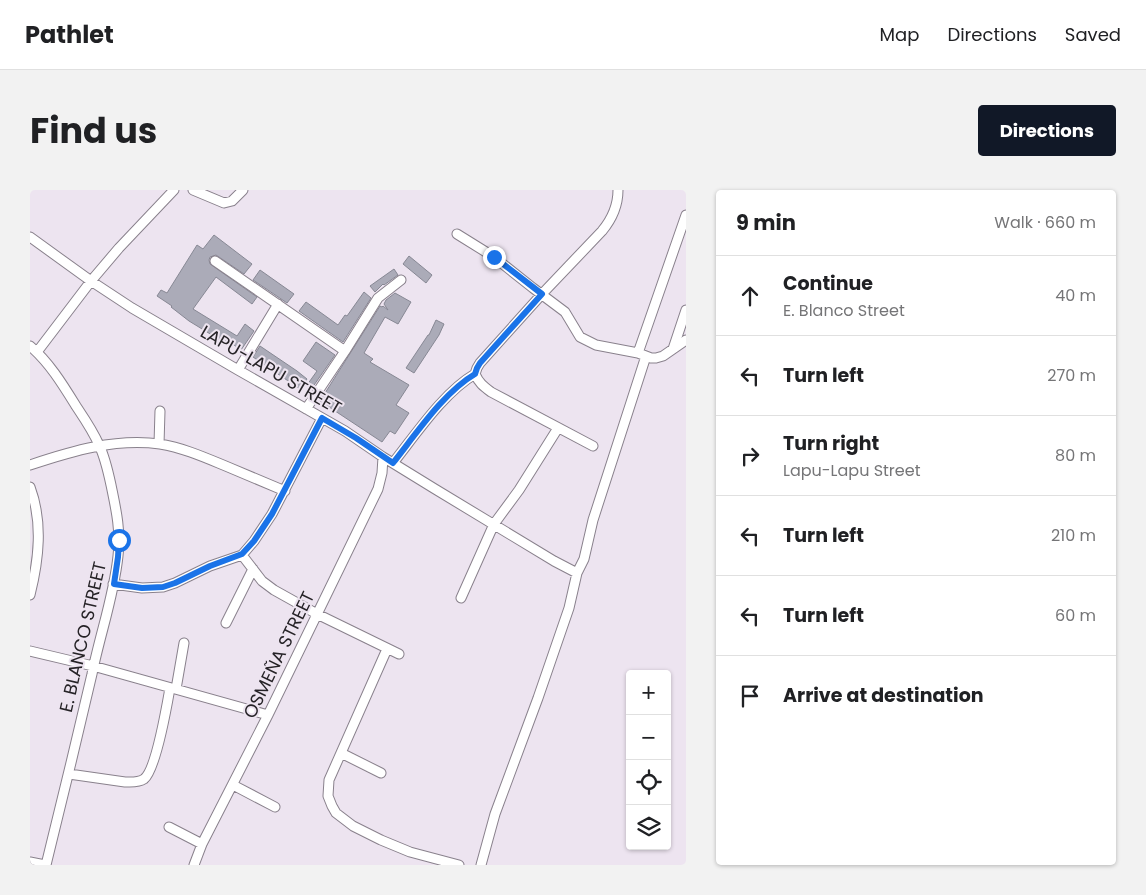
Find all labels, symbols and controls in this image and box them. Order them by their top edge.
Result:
text: Pathlet [25,18,114,51]
text: Map [880,22,919,47]
text: Directions [947,22,1037,47]
text: Saved [1065,22,1121,47]
button: Directions [978,105,1116,156]
text: Find us [30,106,157,155]
text: 9 min [736,208,796,237]
text: Walk · 660 m [994,211,1096,234]
route end [483,246,506,269]
text: Continue [783,270,873,297]
icon: ahead [736,282,764,310]
text: 40 m [1055,284,1096,307]
text: E. Blanco Street [783,299,905,322]
street label: LAPU-LAPU STREET [196,319,347,420]
icon: left [736,362,764,390]
text: Turn left [783,362,864,389]
text: 270 m [1047,364,1096,387]
text: Turn right [783,430,879,457]
icon: right [736,442,764,470]
text: 80 m [1055,444,1096,467]
text: Lapu-Lapu Street [783,459,921,482]
icon: left [736,522,764,550]
text: Turn left [783,522,864,549]
text: 210 m [1051,524,1096,547]
route start [108,529,131,552]
street label: E. BLANCO STREET [53,559,112,715]
street label: OSMEÑA STREET [237,587,320,723]
icon: left [736,602,764,630]
text: Turn left [783,602,864,629]
text: 60 m [1055,604,1096,627]
map controls [626,670,671,850]
button: + [626,670,671,715]
icon: arrive [736,682,764,710]
text: Arrive at destination [783,682,984,709]
button: − [626,715,671,760]
button: locate [626,760,671,805]
button: layers [626,805,671,850]

